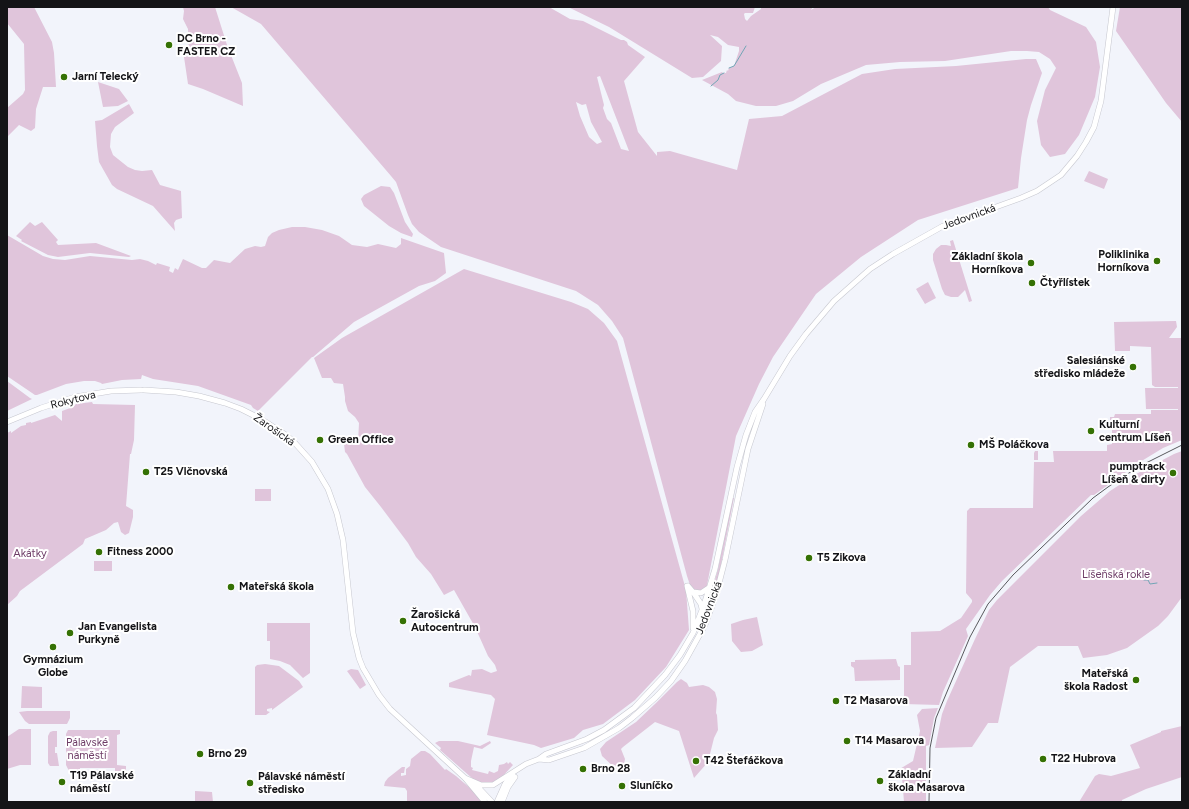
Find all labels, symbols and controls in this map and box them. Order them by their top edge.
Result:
place label: DC Brno - FASTER CZ [177,32,235,58]
marker: DC Brno - FASTER CZ [164,40,174,50]
place label: Jarní Telecký [72,70,139,84]
marker: Jarní Telecký [59,72,69,82]
street label: Jedovnická [941,201,997,233]
place label: Poliklinika Horníkova [1097,248,1149,274]
place label: Základní škola Horníkova [952,250,1023,276]
marker: Poliklinika Horníkova [1152,256,1162,266]
marker: Základní škola Horníkova [1026,258,1036,268]
place label: Čtyřlístek [1040,276,1090,290]
marker: Čtyřlístek [1027,278,1037,288]
place label: Salesiánské středisko mládeže [1034,354,1125,380]
marker: Salesiánské středisko mládeže [1128,362,1138,372]
street label: Rokytova [49,388,97,412]
street label: Žarošická [251,411,297,449]
place label: Kulturní centrum Líšeň [1099,418,1171,444]
marker: Kulturní centrum Líšeň [1086,426,1096,436]
place label: Green Office [328,433,394,447]
marker: Green Office [315,435,325,445]
place label: MŠ Poláčkova [979,438,1049,452]
marker: MŠ Poláčkova [966,440,976,450]
place label: pumptrack Líšeň & dirty [1102,460,1165,486]
place label: T25 Vlčnovská [154,465,228,479]
marker: T25 Vlčnovská [141,467,151,477]
marker: pumptrack Líšeň & dirty [1168,468,1178,478]
place label: Fitness 2000 [107,545,173,559]
park label: Akátky [13,547,47,561]
marker: Fitness 2000 [94,547,104,557]
place label: T5 Zikova [817,551,866,565]
marker: T5 Zikova [804,553,814,563]
park label: Líšeňská rokle [1082,568,1150,582]
place label: Mateřská škola [239,580,314,594]
street label: Jedovnická [693,580,725,636]
marker: Mateřská škola [226,582,236,592]
place label: Žarošická Autocentrum [411,608,479,634]
marker: Žarošická Autocentrum [398,616,408,626]
place label: Jan Evangelista Purkyně [78,620,157,646]
marker: Jan Evangelista Purkyně [65,628,75,638]
marker: Gymnázium Globe [48,642,58,652]
place label: Gymnázium Globe [23,653,83,679]
place label: Mateřská škola Radost [1064,667,1128,693]
marker: Mateřská škola Radost [1131,675,1141,685]
place label: T2 Masarova [844,694,908,708]
marker: T2 Masarova [831,696,841,706]
place label: T14 Masarova [855,734,924,748]
park label: Pálavské náměstí [66,736,108,762]
marker: T14 Masarova [842,736,852,746]
place label: Brno 29 [208,747,247,761]
marker: Brno 29 [195,749,205,759]
place label: T22 Hubrova [1051,752,1116,766]
place label: T42 Štefáčkova [704,754,783,768]
marker: T22 Hubrova [1038,754,1048,764]
marker: T42 Štefáčkova [691,756,701,766]
place label: Brno 28 [591,762,630,776]
marker: Brno 28 [578,764,588,774]
place label: Základní škola Masarova [888,768,965,794]
place label: T19 Pálavské náměstí [70,769,134,795]
place label: Pálavské náměstí středisko [258,770,345,796]
marker: Základní škola Masarova [875,776,885,786]
marker: T19 Pálavské náměstí [57,777,67,787]
marker: Pálavské náměstí středisko [245,778,255,788]
place label: Sluníčko [630,779,673,793]
marker: Sluníčko [617,781,627,791]

